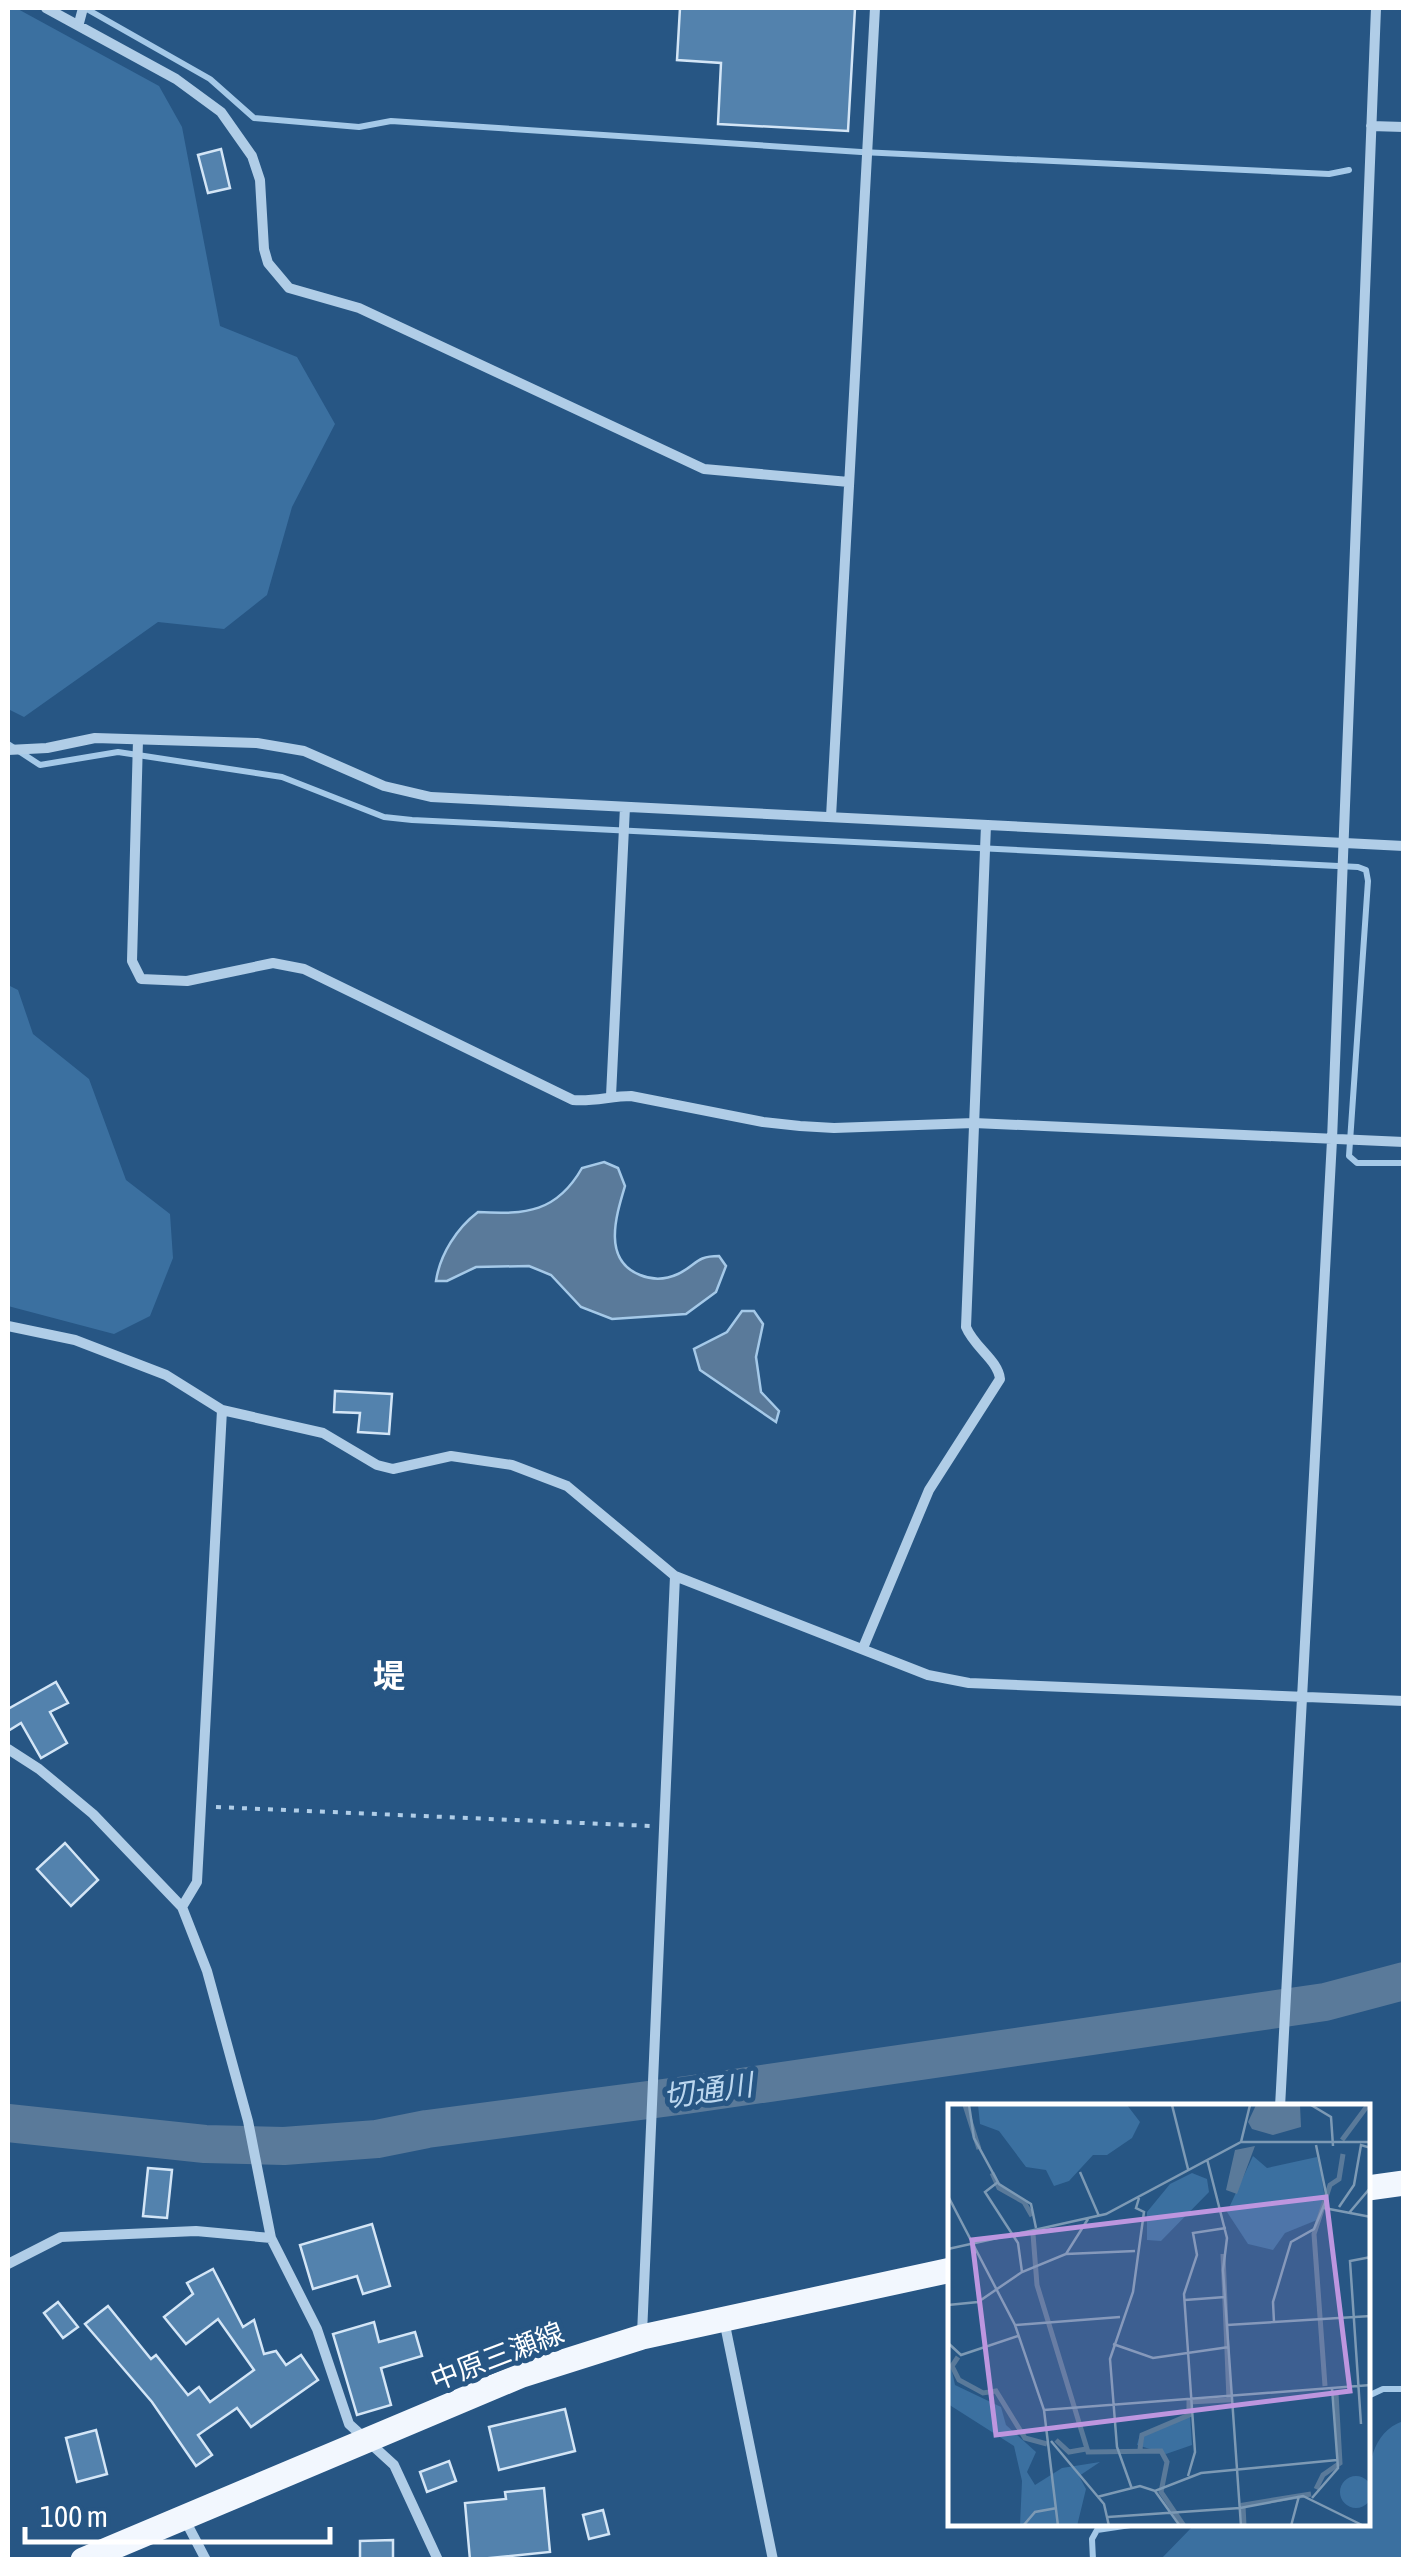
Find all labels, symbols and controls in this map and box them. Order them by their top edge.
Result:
district label: 堤 [373,1657,405,1694]
water label: 切通川 [661,2066,758,2113]
inset map [948,2104,1371,2527]
street label: 中原三瀬線 [426,2316,568,2396]
scale bar [25,2482,330,2544]
text: 100 m [40,2499,108,2533]

